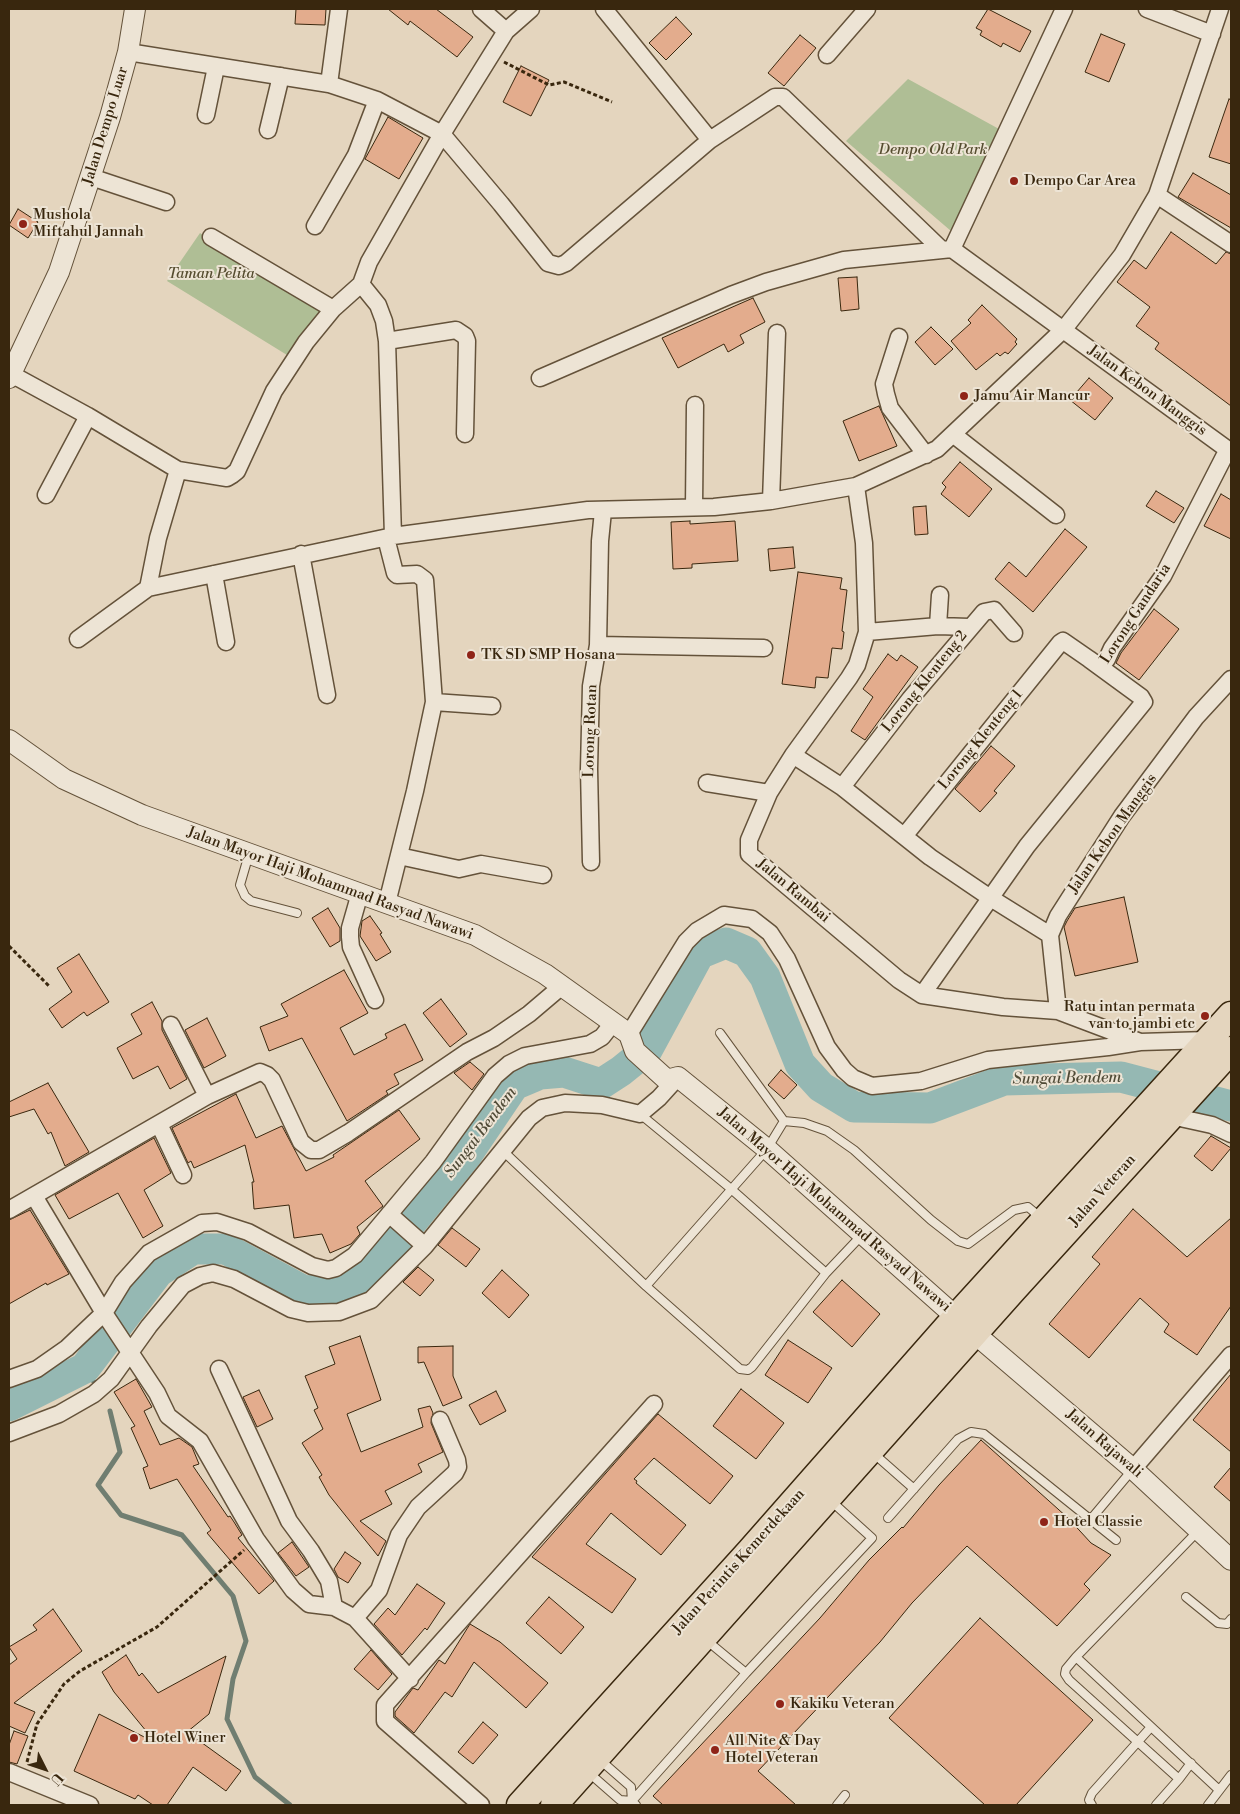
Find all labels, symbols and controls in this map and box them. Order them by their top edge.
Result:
street label: Jalan Dempo Luar [79,65,133,187]
park label: Dempo Old Park [879,141,987,159]
place label: Dempo Car Area [1024,172,1136,190]
marker: Dempo Car Area [1008,175,1020,187]
place label: Mushola Miftahul Jannah [33,206,144,241]
marker: Mushola Miftahul Jannah [17,218,29,230]
park label: Taman Pelita [167,265,255,283]
street label: Jalan Kebon Manggis [1084,342,1210,440]
place label: Jamu Air Mancur [974,387,1090,405]
marker: Jamu Air Mancur [958,390,970,402]
street label: Lorong Gandaria [1097,560,1175,668]
street label: Lorong Klenteng 2 [878,627,972,737]
place label: TK SD SMP Hosana [481,646,615,664]
marker: TK SD SMP Hosana [465,649,477,661]
street label: Lorong Rotan [580,684,602,778]
street label: Lorong Klenteng 1 [935,686,1027,794]
street label: Jalan Kebon Manggis [1065,771,1161,897]
street label: Jalan Mayor Haji Mohammad Rasyad Nawawi [184,824,476,944]
street label: Jalan Rambai [753,855,833,927]
place label: Ratu intan permata van to jambi etc [1064,998,1195,1033]
marker: Ratu intan permata van to jambi etc [1199,1010,1211,1022]
water label: Sungai Bendem [1012,1068,1122,1090]
water label: Sungai Bendem [441,1084,521,1182]
street label: Jalan Mayor Haji Mohammad Rasyad Nawawi [714,1104,954,1316]
street label: Jalan Veteran [1066,1151,1140,1231]
street label: Jalan Rajawali [1062,1406,1146,1482]
street label: Jalan Perintis Kemerdekaan [669,1486,809,1638]
place label: Hotel Classie [1054,1513,1143,1531]
marker: Hotel Classie [1038,1516,1050,1528]
place label: Kakiku Veteran [790,1695,895,1713]
marker: Kakiku Veteran [774,1698,786,1710]
place label: Hotel Winer [144,1729,226,1747]
marker: Hotel Winer [128,1732,140,1744]
place label: All Nite & Day Hotel Veteran [725,1732,821,1767]
north arrow [20,1744,70,1794]
marker: All Nite & Day Hotel Veteran [709,1744,721,1756]
text: U [46,1769,67,1789]

